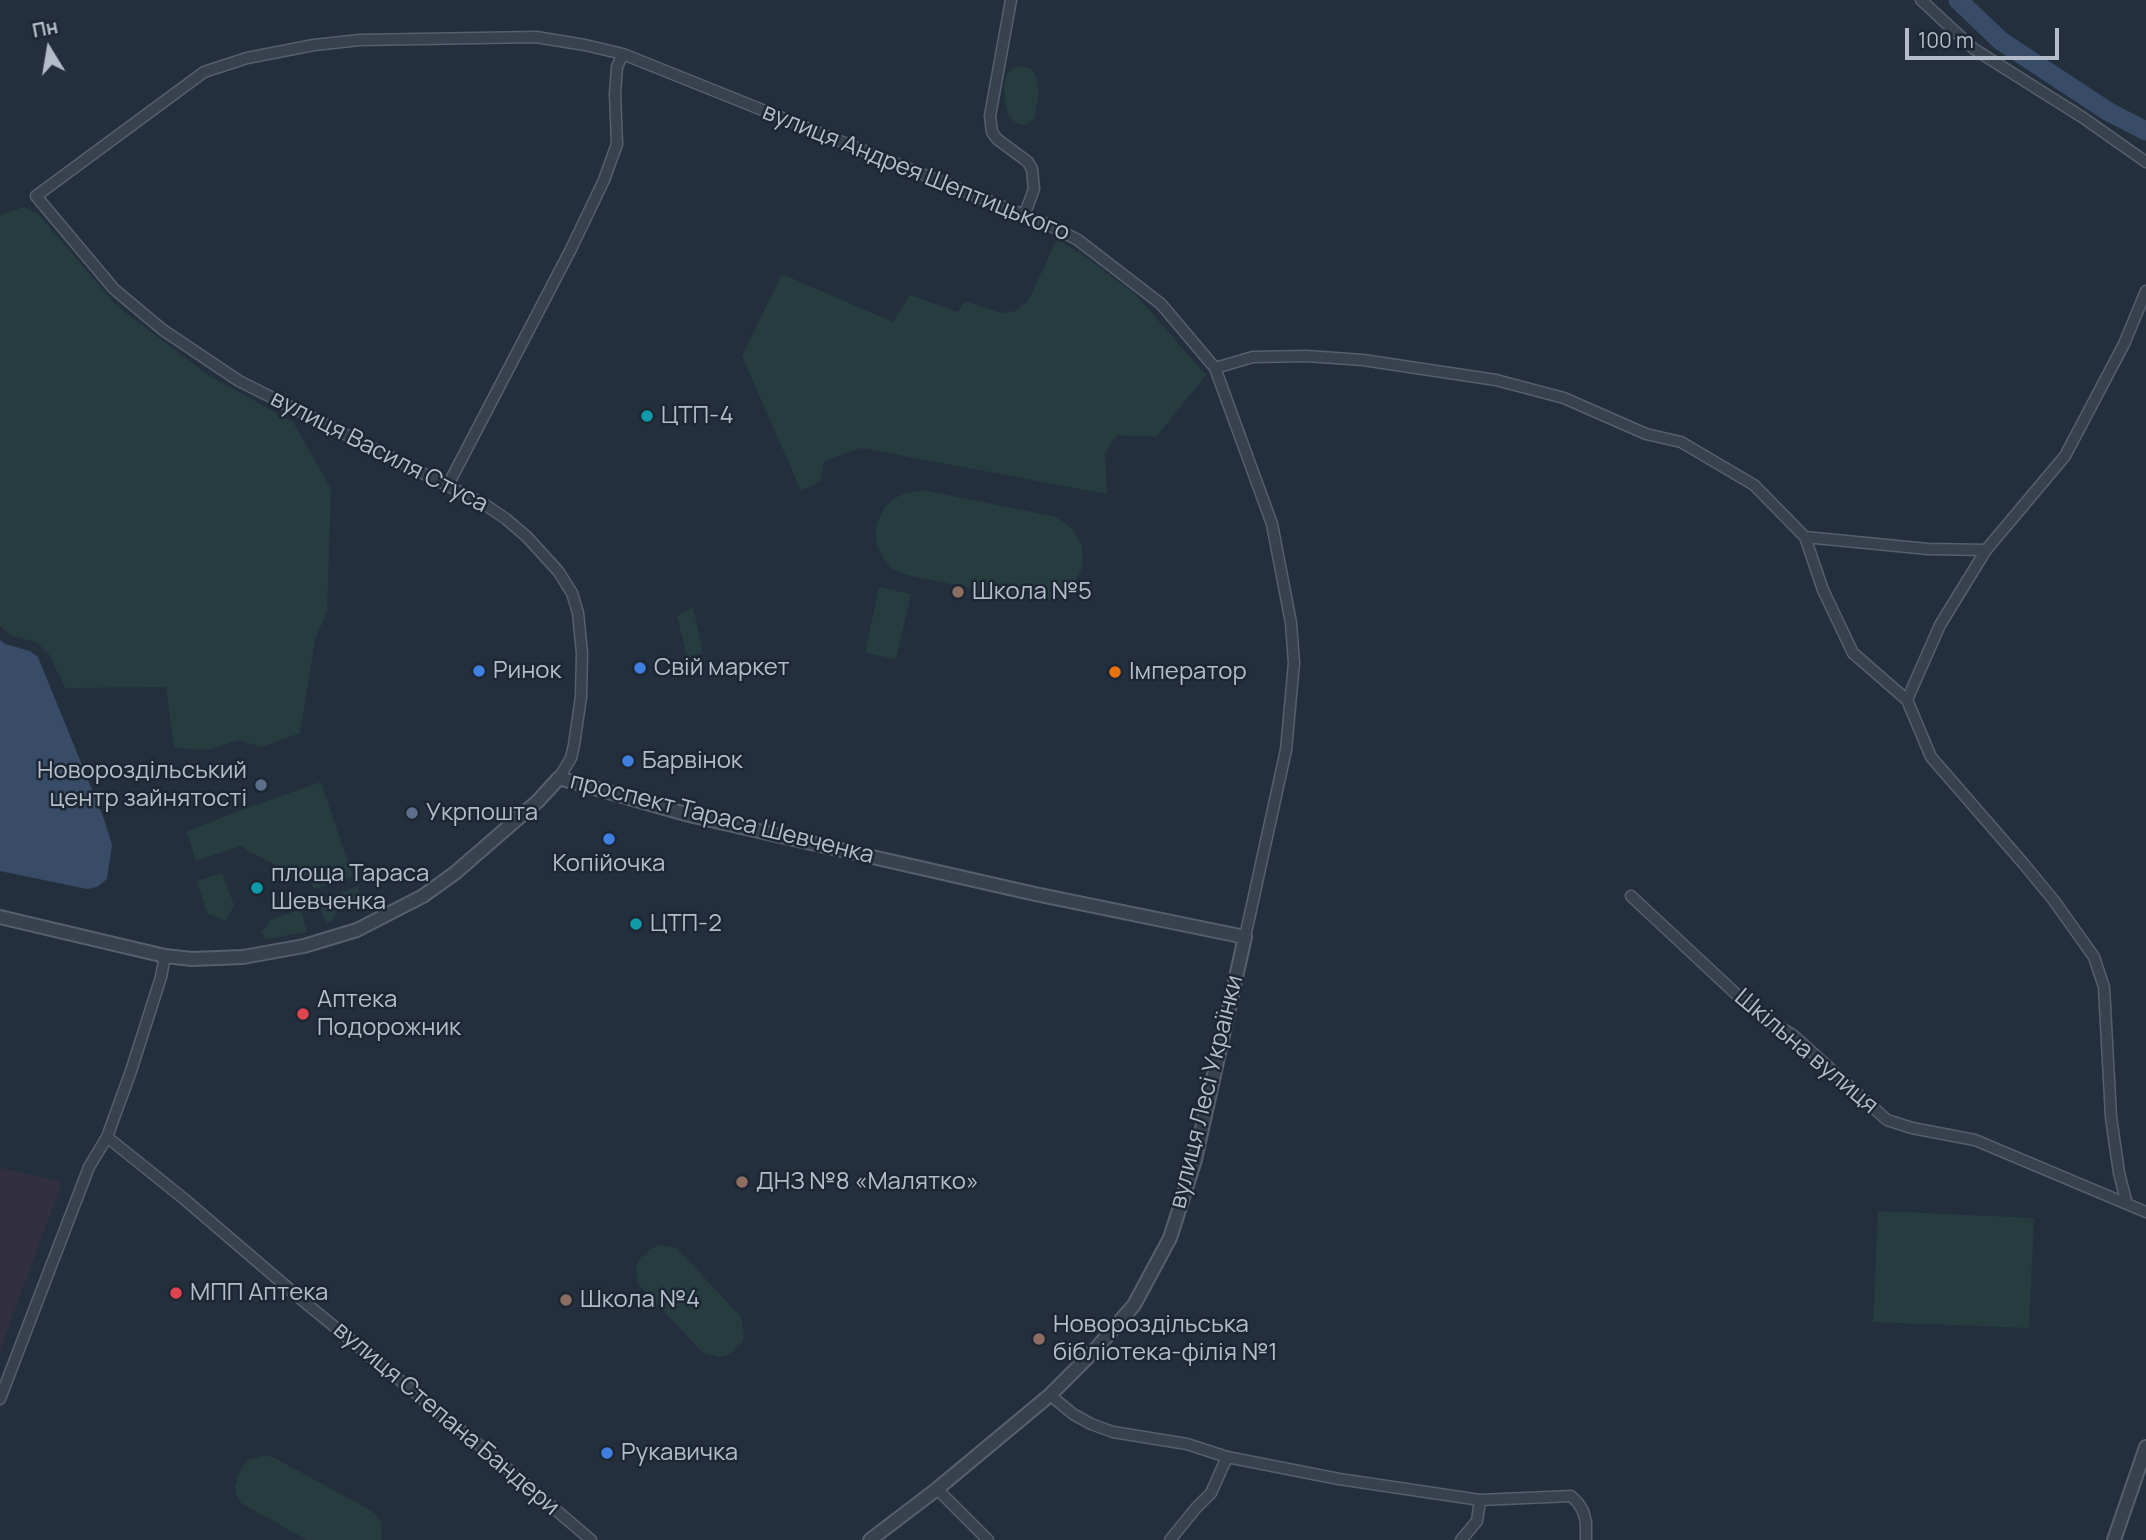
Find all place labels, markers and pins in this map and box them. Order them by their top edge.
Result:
place label: ЦТП-4 [661,402,734,430]
marker: ЦТП-4 [639,408,655,424]
place label: Школа №5 [972,578,1092,606]
marker: Школа №5 [950,584,966,600]
place label: Свiй маркет [654,654,790,682]
place label: Ринок [493,657,561,685]
place label: Імператор [1129,658,1247,686]
marker: Свiй маркет [632,660,648,676]
marker: Ринок [471,663,487,679]
marker: Імператор [1107,664,1123,680]
place label: Барвінок [642,747,743,775]
marker: Барвінок [620,753,636,769]
place label: Новороздільський центр зайнятості [37,757,247,813]
marker: Новороздільський центр зайнятості [253,777,269,793]
place label: Укрпошта [426,799,538,827]
marker: Укрпошта [404,805,420,821]
marker: Копійочка [601,831,617,847]
place label: Копійочка [553,850,665,878]
place label: площа Тараса Шевченка [271,860,429,916]
marker: площа Тараса Шевченка [249,880,265,896]
place label: ЦТП-2 [650,910,722,938]
marker: ЦТП-2 [628,916,644,932]
place label: Аптека Подорожник [317,986,461,1042]
marker: Аптека Подорожник [295,1006,311,1022]
place label: ДНЗ №8 «Малятко» [756,1168,979,1196]
marker: ДНЗ №8 «Малятко» [734,1174,750,1190]
place label: МПП Аптека [190,1279,328,1307]
marker: МПП Аптека [168,1285,184,1301]
place label: Школа №4 [580,1286,700,1314]
marker: Школа №4 [558,1292,574,1308]
place label: Новороздільська бібліотека-філія №1 [1053,1311,1278,1367]
marker: Новороздільська бібліотека-філія №1 [1031,1331,1047,1347]
place label: Рукавичка [621,1439,738,1467]
marker: Рукавичка [599,1445,615,1461]

